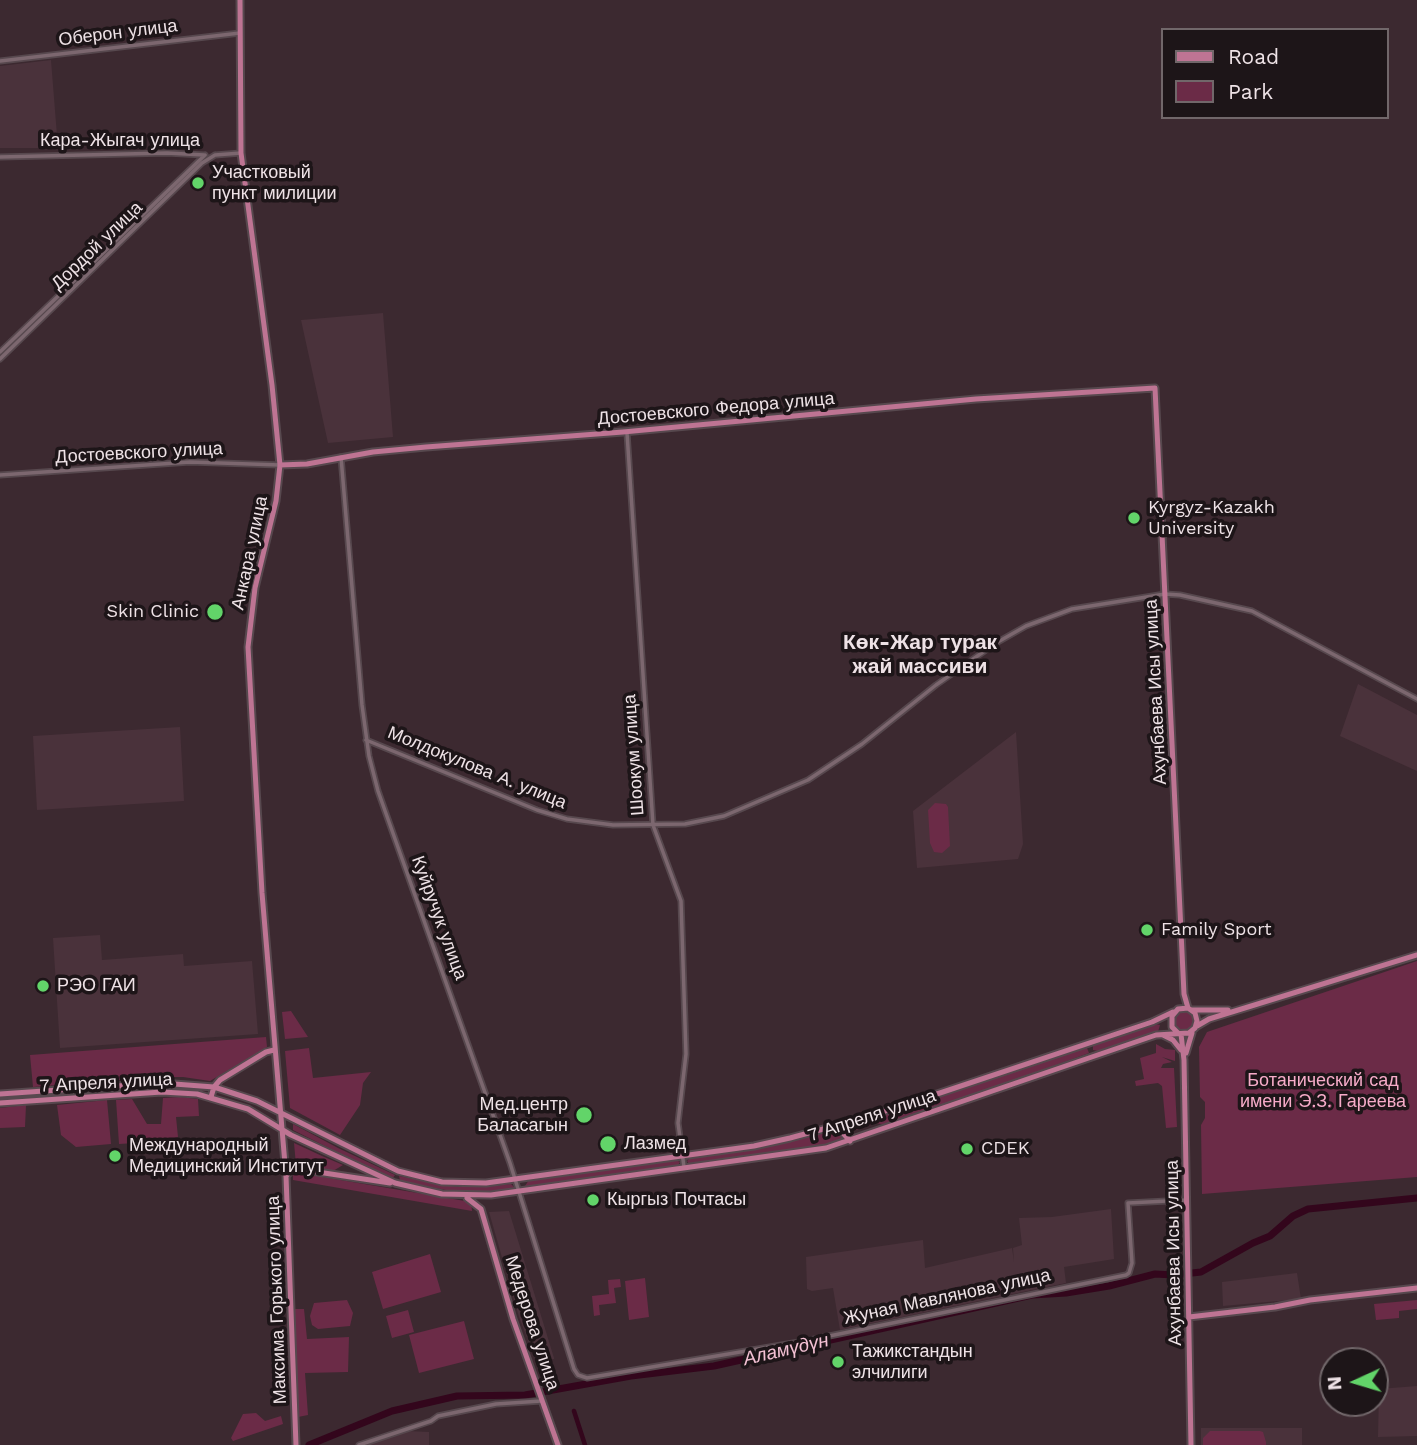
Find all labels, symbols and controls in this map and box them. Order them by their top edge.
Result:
street label: Оберон улица [57,15,179,51]
legend [1162,28,1389,119]
text: Road [1228,44,1279,69]
text: Park [1228,79,1273,104]
street label: Кара-Жыгач улица [40,130,200,152]
place label: Участковый пункт милиции [212,162,337,204]
marker: Участковый пункт милиции [190,175,206,191]
street label: Дордой улица [47,197,147,295]
street label: Достоевского Федора улица [597,388,835,430]
street label: Достоевского улица [55,438,223,468]
street label: Анкара улица [227,494,273,612]
place label: Kyrgyz-Kazakh University [1148,497,1275,540]
marker: Kyrgyz-Kazakh University [1126,510,1142,526]
street label: Ахунбаева Исы улица [1140,599,1172,785]
place label: Skin Clinic [107,601,199,623]
marker: Skin Clinic [205,602,225,622]
district label: Көк-Жар турак жай массиви [843,630,997,680]
street label: Шоокум улица [619,694,649,816]
street label: Молдокулова А. улица [384,722,570,814]
street label: Куйручук улица [407,853,471,983]
place label: Family Sport [1161,919,1272,941]
marker: Family Sport [1139,922,1155,938]
place label: РЭО ГАИ [57,975,136,997]
marker: РЭО ГАИ [35,978,51,994]
street label: 7 Апреля улица [39,1069,173,1097]
park label: Ботанический сад имени Э.З. Гареева [1240,1070,1406,1112]
street label: 7 Апреля улица [805,1085,939,1147]
place label: Мед.центр Баласагын [477,1094,568,1136]
marker: Мед.центр Баласагын [574,1105,594,1125]
place label: Лазмед [624,1133,686,1155]
marker: Лазмед [598,1134,618,1154]
place label: Международный Медицинский Институт [129,1135,324,1178]
place label: CDEK [981,1138,1030,1160]
marker: CDEK [959,1141,975,1157]
marker: Международный Медицинский Институт [107,1148,123,1164]
street label: Ахунбаева Исы улица [1162,1160,1186,1346]
place label: Кыргыз Почтасы [607,1189,746,1211]
marker: Кыргыз Почтасы [585,1192,601,1208]
street label: Максима Горького улица [263,1195,291,1405]
street label: Медерова улица [500,1253,564,1393]
street label: Жуная Мавлянова улица [842,1265,1052,1329]
water label: Аламүдүн [741,1329,831,1371]
place label: Тажикстандын элчилиги [852,1341,973,1384]
north arrow [1319,1347,1389,1417]
marker: Тажикстандын элчилиги [830,1354,846,1370]
text: N [1323,1376,1347,1391]

